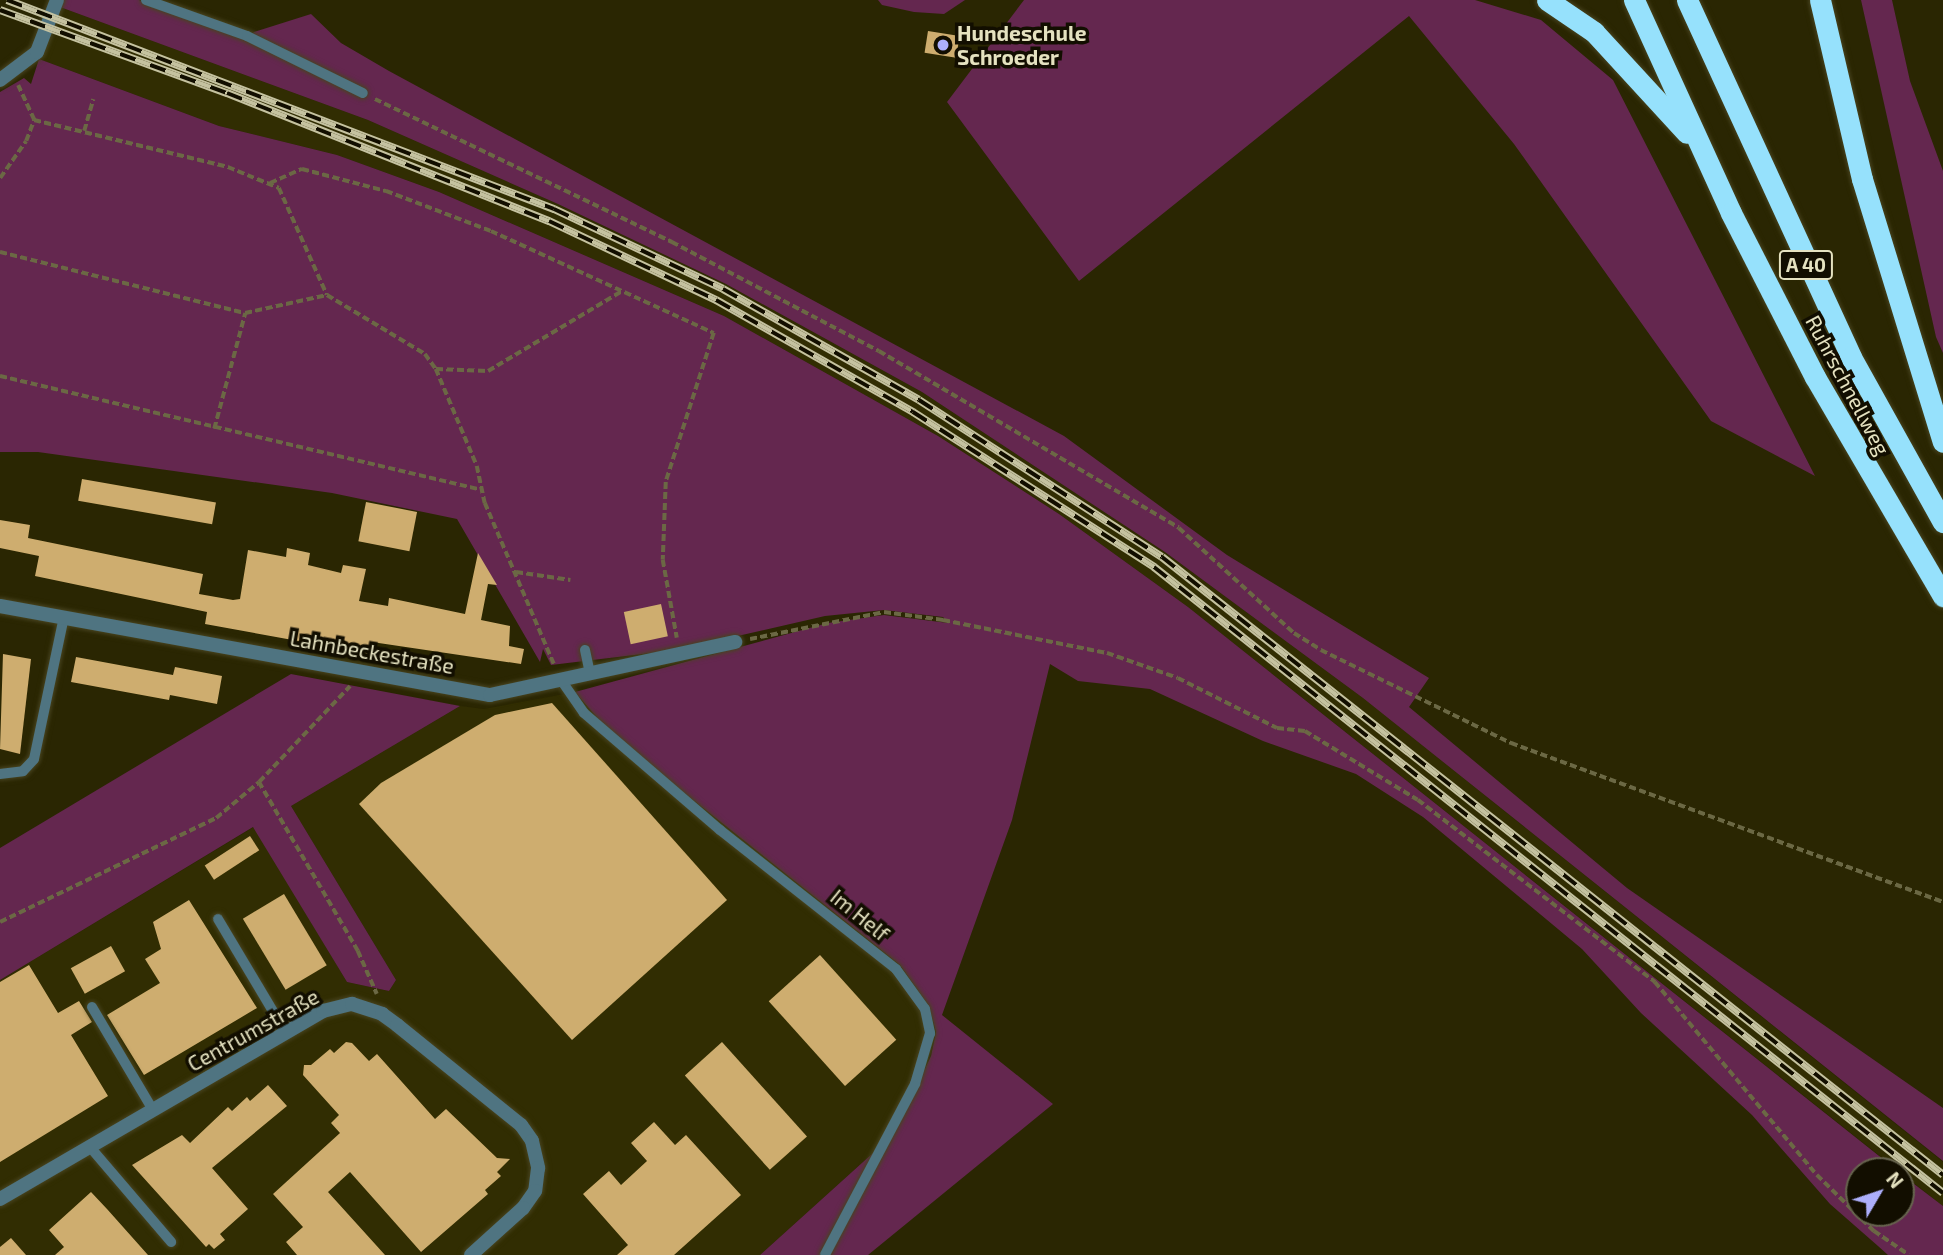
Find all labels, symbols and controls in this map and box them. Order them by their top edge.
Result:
place label: Hundeschule Schroeder [957,20,1087,70]
marker: Hundeschule Schroeder [935,37,951,53]
road number: A 40 [1778,249,1834,280]
street label: Ruhrschnellweg [1801,311,1895,459]
street label: Lahnbeckestraße [288,625,456,679]
street label: Im Helf [826,884,894,946]
street label: Centrumstraße [183,984,323,1076]
north arrow [1845,1157,1915,1227]
text: N [1882,1167,1908,1192]

